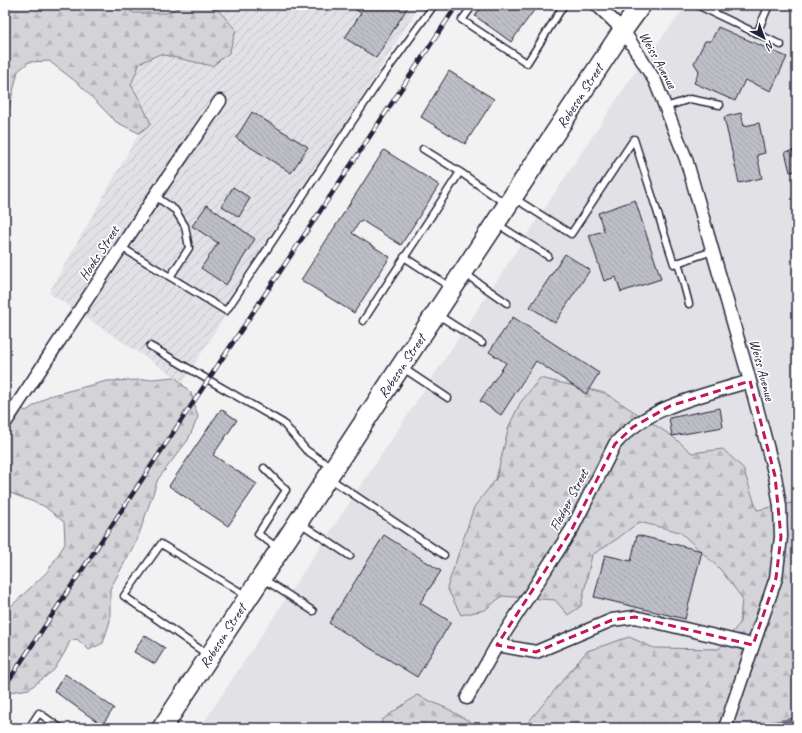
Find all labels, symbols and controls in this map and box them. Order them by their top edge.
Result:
north arrow [744,18,784,58]
street label: Weiss Avenue [635,29,681,93]
text: N [762,38,778,54]
street label: Robeson Street [553,59,608,131]
street label: Hooks Street [75,222,124,283]
street label: Robeson Street [375,329,431,401]
street label: Weiss Avenue [746,338,779,404]
street label: Fledger Street [546,465,593,534]
street label: Robeson Street [196,599,251,671]

